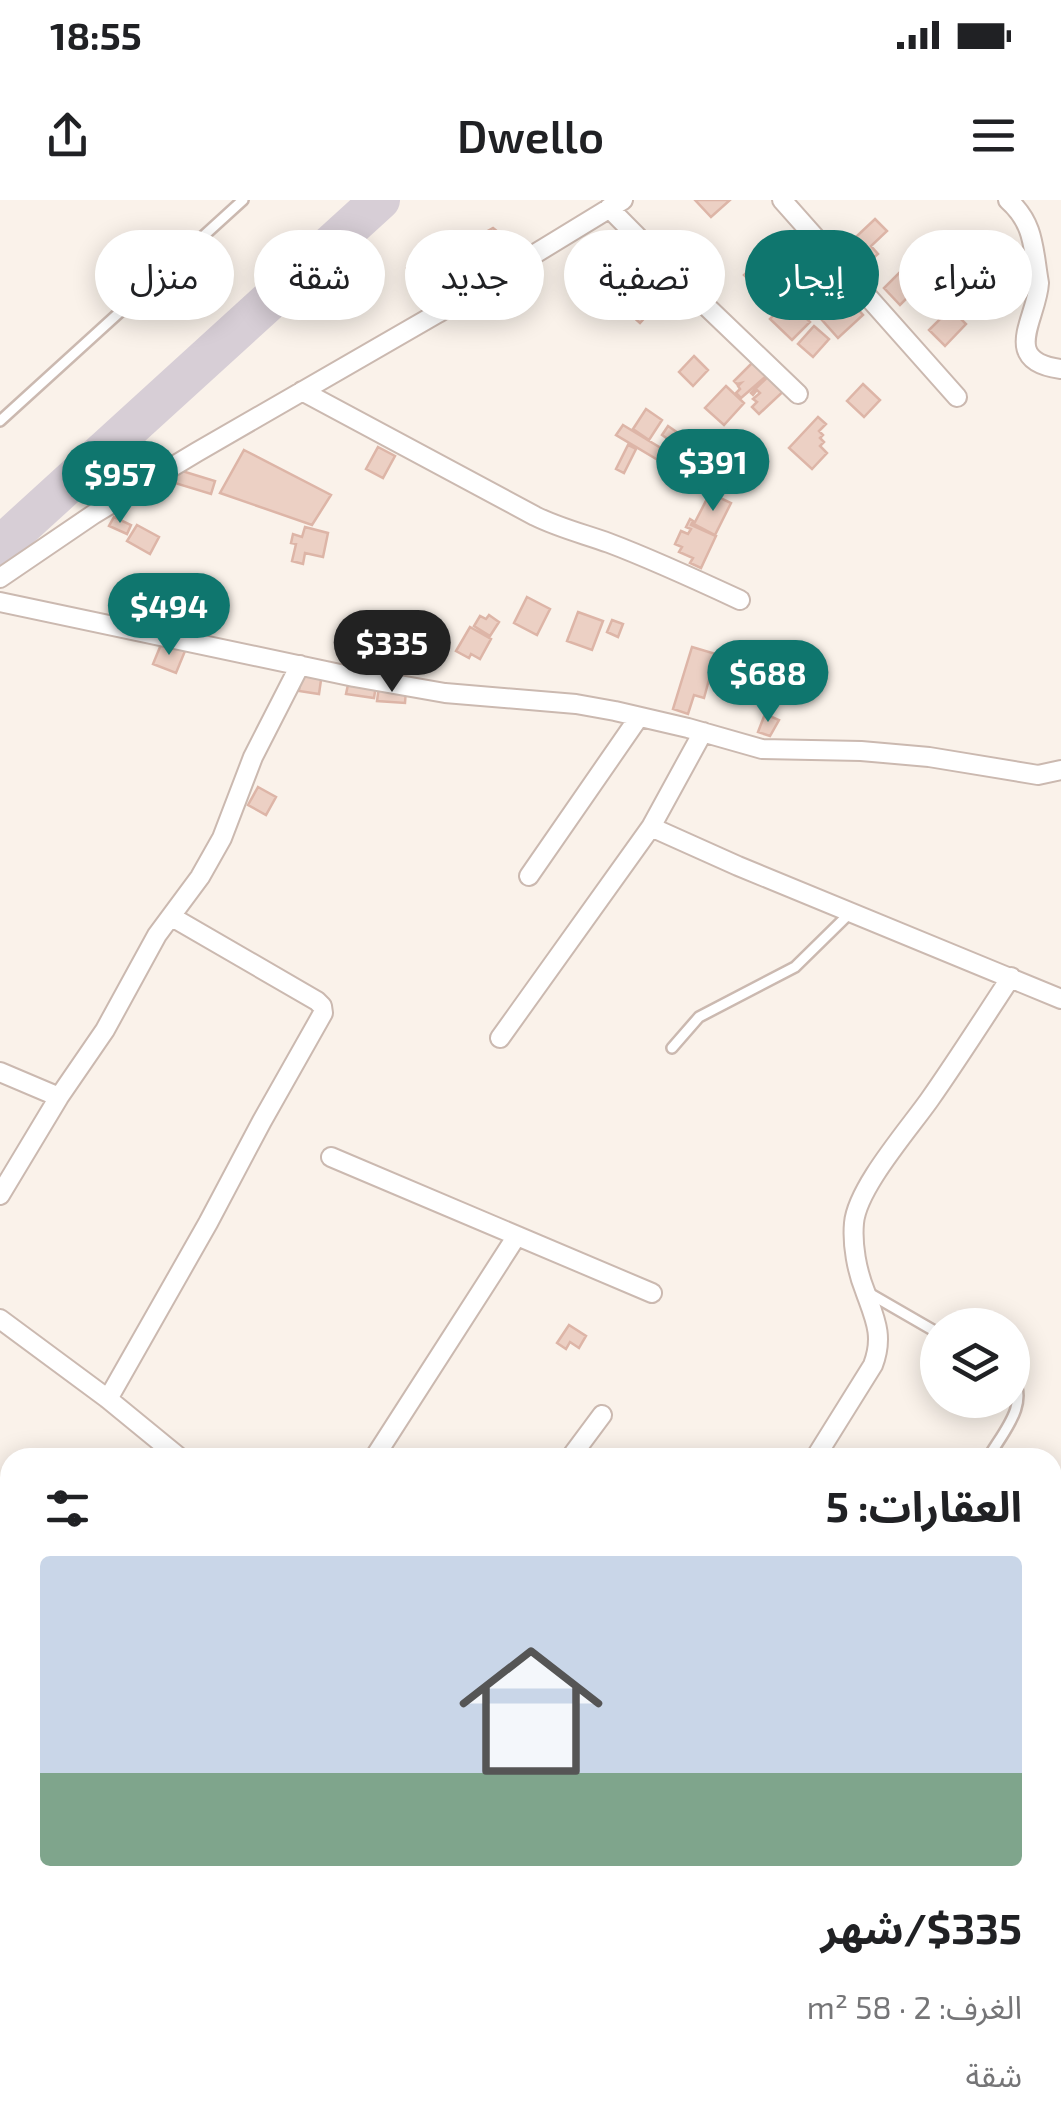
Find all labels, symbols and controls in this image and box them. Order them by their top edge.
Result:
text: 18:55 [50,12,142,58]
icon: share [40,108,95,163]
text: Dwello [457,108,604,162]
icon: menu [966,108,1021,163]
chip: منزل [95,230,234,320]
chip: شقة [254,230,385,320]
chip: جديد [405,230,544,320]
chip: تصفية [564,230,725,320]
chip: إيجار [745,230,879,320]
chip: شراء [899,230,1032,320]
pin: $391 [654,429,772,514]
pin: $957 [61,441,179,526]
text: $391 [678,442,748,480]
text: $957 [84,454,156,492]
pin: $494 [110,573,228,658]
text: $494 [130,586,208,624]
pin: $335 [333,610,451,695]
text: $335 [356,623,428,661]
pin: $688 [709,640,827,725]
text: $688 [729,653,807,691]
map controls [920,1308,1030,1418]
button: layers [920,1308,1030,1418]
text: العقارات: 5 [826,1480,1022,1530]
icon: filters [40,1481,95,1536]
icon: home [441,1621,621,1801]
text: $335/شهر [821,1902,1022,1952]
text: الغرف: 2 · 58 m² [807,1987,1022,2025]
text: شقة [966,2055,1022,2093]

